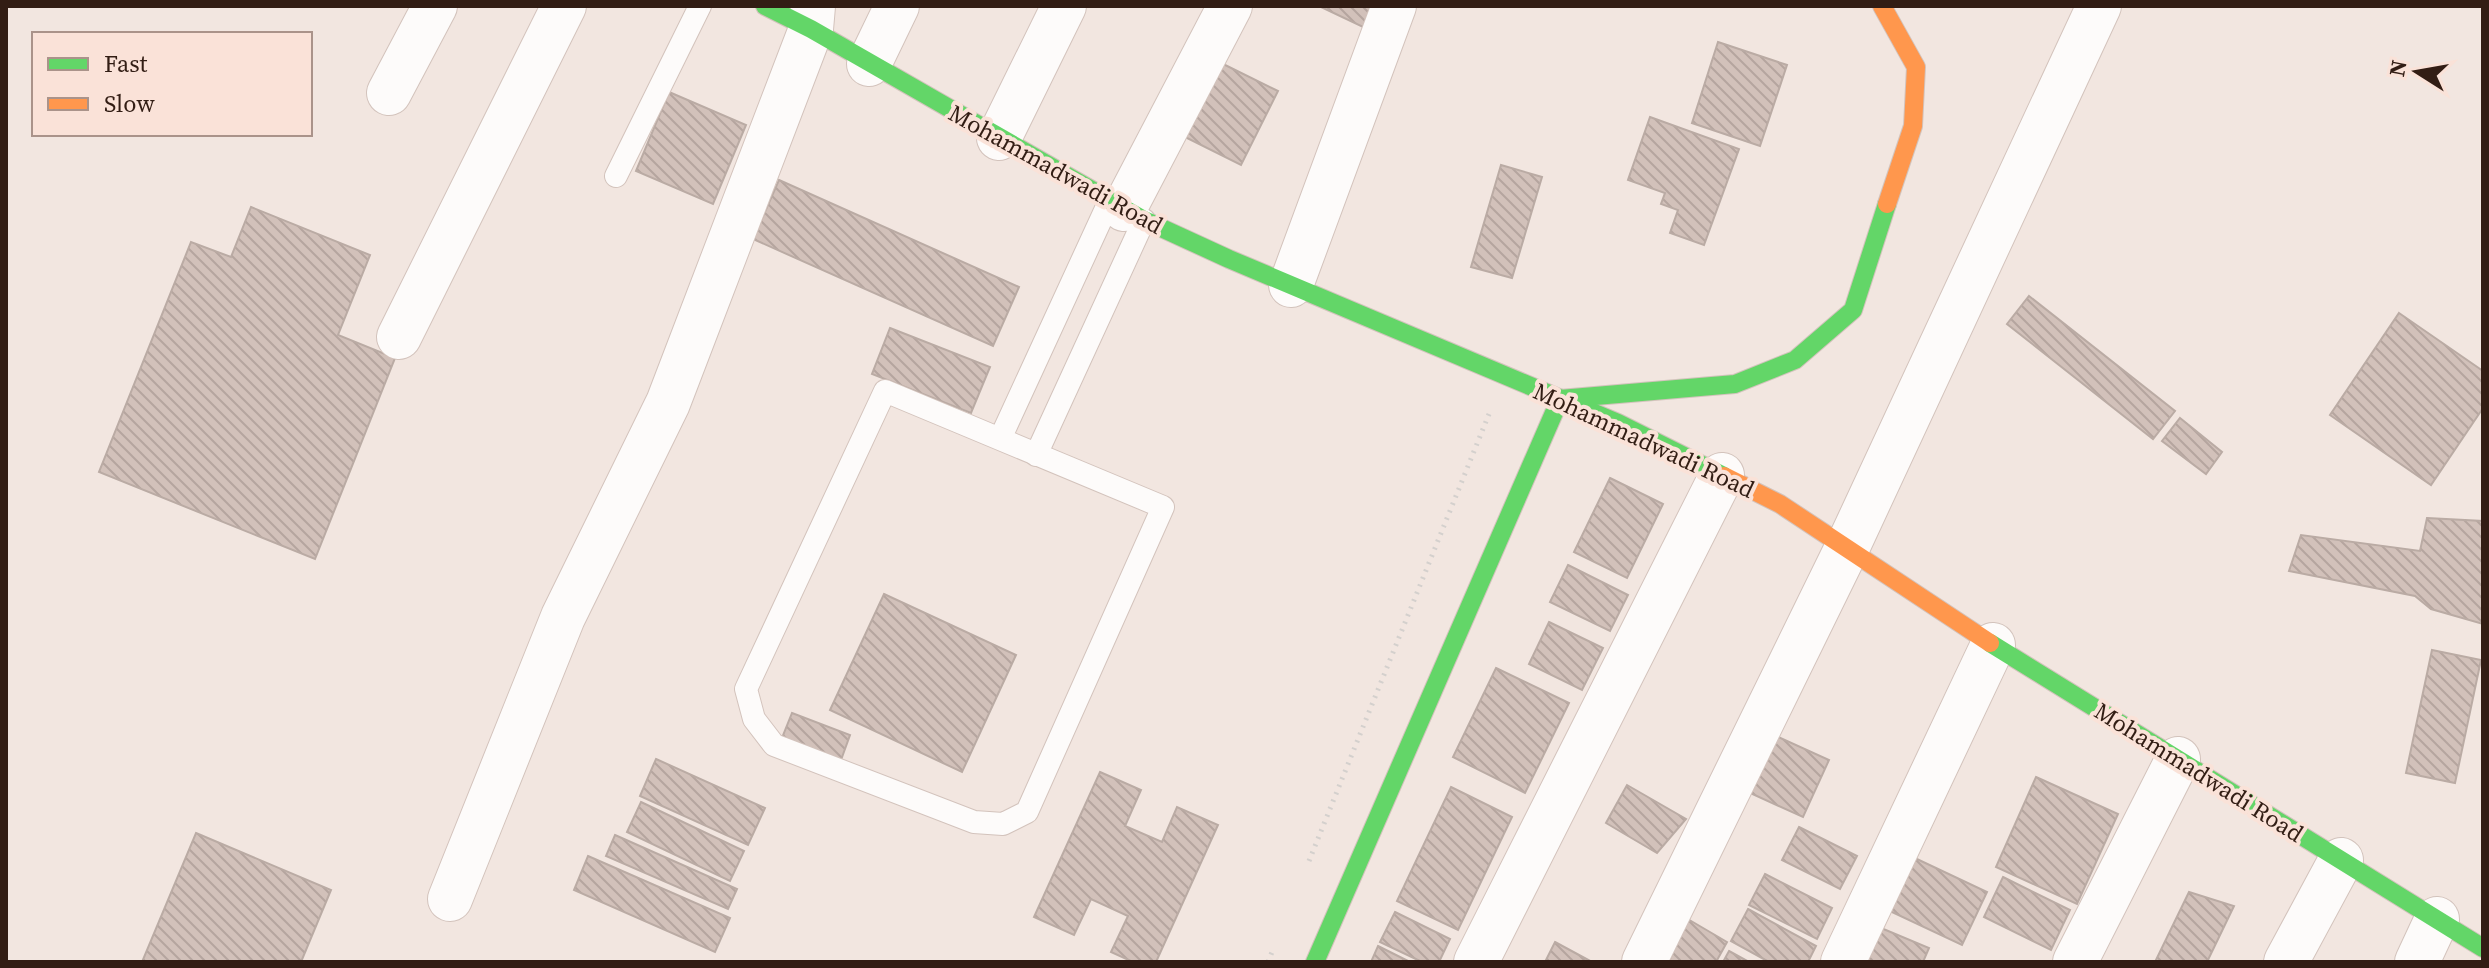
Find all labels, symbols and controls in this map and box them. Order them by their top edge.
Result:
legend [32,32,312,136]
north arrow [2377,32,2457,112]
text: Fast [104,47,148,80]
text: N [2381,57,2414,79]
text: Slow [104,87,155,120]
street label: Mohammadwadi Road [943,96,1169,242]
street label: Mohammadwadi Road [1528,374,1760,506]
street label: Mohammadwadi Road [2088,694,2310,850]

